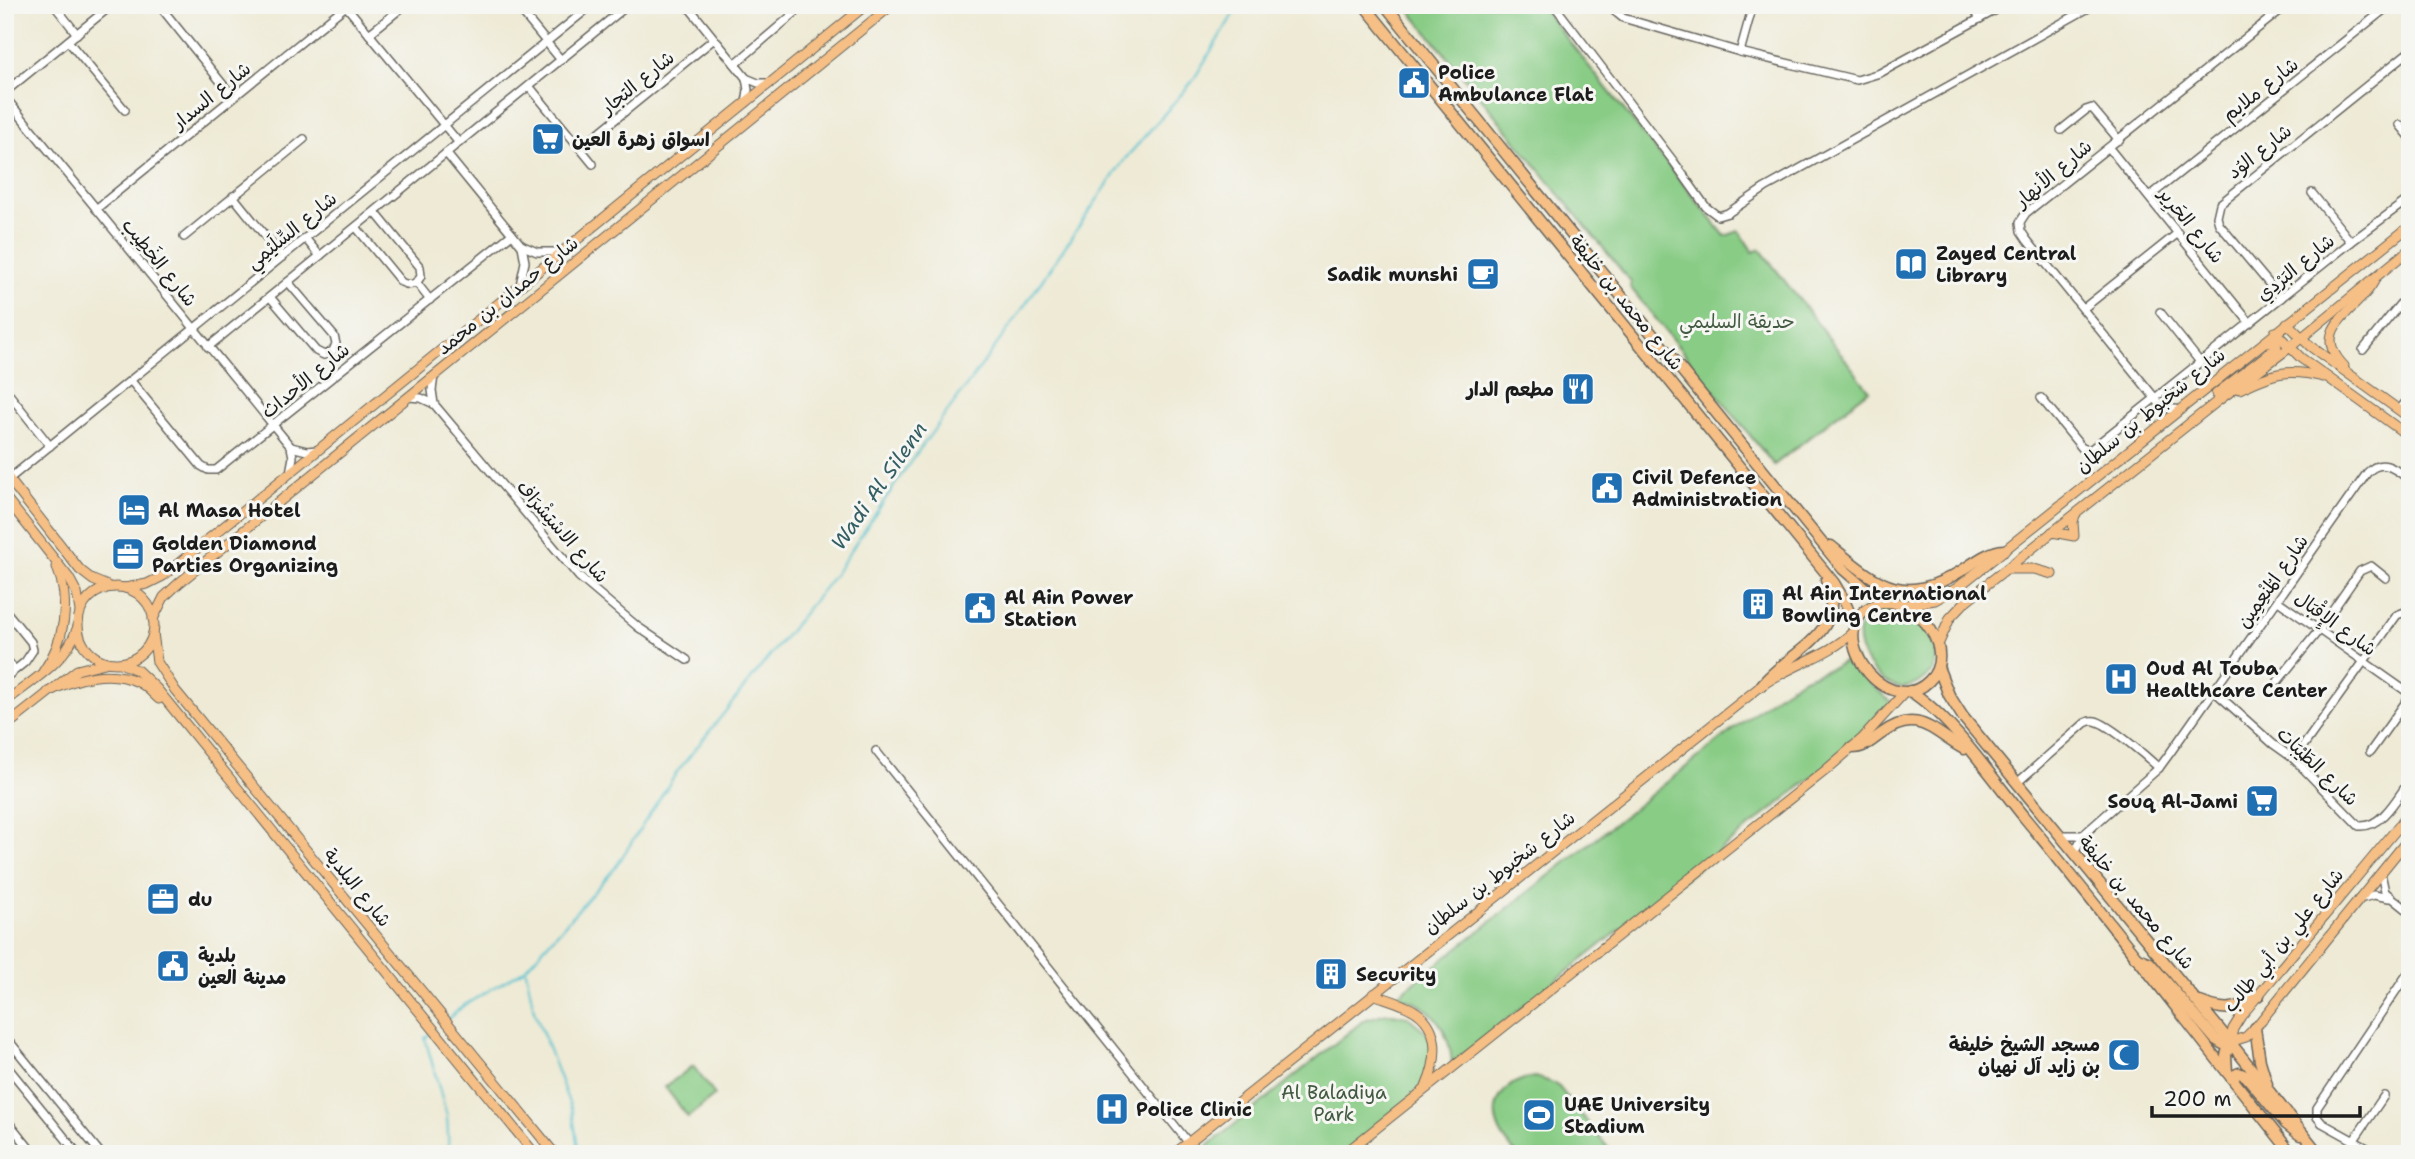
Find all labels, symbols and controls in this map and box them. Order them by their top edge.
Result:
street label: شارع التجار [594,45,680,122]
street label: شارع ملايم [2217,52,2305,129]
street label: شارع السدار [165,56,257,137]
place label: Police Ambulance Flat [1438,60,1594,107]
public building icon: Police Ambulance Flat [1395,64,1433,102]
street label: شارع الوُد [2222,118,2297,185]
supermarket icon: اسواق زهرة العين [529,120,567,158]
place label: اسواق زهرة العين [572,127,710,152]
street label: شارع الأنهار [2008,134,2098,215]
street label: شارع الحَرِير [2150,181,2230,270]
street label: شارع السِّلَيْمِي [240,186,344,278]
street label: شارع الخَطِيب [116,213,203,312]
street label: شارع البَرْدِي [2251,228,2341,308]
street label: شارع محمد بن خليفة [1563,229,1689,376]
street label: شارع حمدان بن محمد [431,230,584,361]
place label: Zayed Central Library [1936,241,2077,288]
library icon: Zayed Central Library [1892,245,1930,283]
cafe icon: Sadik munshi [1464,255,1502,293]
place label: Sadik munshi [1327,262,1458,287]
park label: حديقة السليمي [1679,309,1795,338]
street label: شارع الأحداث [256,337,355,425]
street label: شارع شخبوط بن سلطان [2070,342,2231,479]
restaurant icon: مطعم الدار [1559,370,1597,408]
place label: مطعم الدار [1465,377,1554,404]
water label: Wadi Al Silenn [824,416,934,556]
place label: Civil Defence Administration [1632,465,1782,512]
public building icon: Civil Defence Administration [1588,469,1626,507]
street label: شارع الاسْتِشْرَاف [510,475,614,589]
hotel icon: Al Masa Hotel [115,491,153,529]
place label: Al Masa Hotel [158,498,301,523]
street label: شارع المُنْعِمِين [2231,530,2315,634]
place label: Golden Diamond Parties Organizing [152,531,338,578]
office icon: Golden Diamond Parties Organizing [109,535,147,573]
place label: Al Ain International Bowling Centre [1782,581,1987,628]
place label: Al Ain Power Station [1004,585,1133,632]
building icon: Al Ain International Bowling Centre [1739,585,1777,623]
street label: شارع الإِقْبَال [2287,585,2382,665]
public building icon: Al Ain Power Station [961,589,999,627]
place label: Oud Al Touba Healthcare Center [2146,656,2328,703]
hospital icon: Oud Al Touba Healthcare Center [2102,660,2140,698]
street label: شارع الطَيْبَات [2271,721,2364,812]
supermarket icon: Souq Al-Jami [2243,782,2281,820]
place label: Souq Al-Jami [2107,789,2238,814]
street label: شارع شخبوط بن سلطان [1418,805,1581,940]
street label: شارع محمد بن خليفة [2072,830,2200,975]
street label: شارع البلدية [317,843,397,933]
street label: شارع علي بن أبي طالب [2217,863,2352,1020]
office icon: du [144,880,182,918]
place label: du [188,887,213,912]
place label: بلدية مدينة العين [198,943,286,990]
public building icon: بلدية مدينة العين [154,947,192,985]
building icon: Security [1312,955,1350,993]
place label: Security [1356,962,1436,987]
place label: مسجد الشيخ خليفة بن زايد آل نهيان [1949,1032,2100,1079]
mosque icon: مسجد الشيخ خليفة بن زايد آل نهيان [2105,1036,2143,1074]
scale bar [2152,1075,2361,1119]
park label: Al Baladiya Park [1281,1080,1387,1127]
text: 200 m [2163,1085,2232,1113]
hospital icon: Police Clinic [1093,1090,1131,1128]
place label: UAE University Stadium [1564,1092,1710,1139]
sports icon: UAE University Stadium [1520,1096,1558,1134]
place label: Police Clinic [1136,1097,1252,1122]

